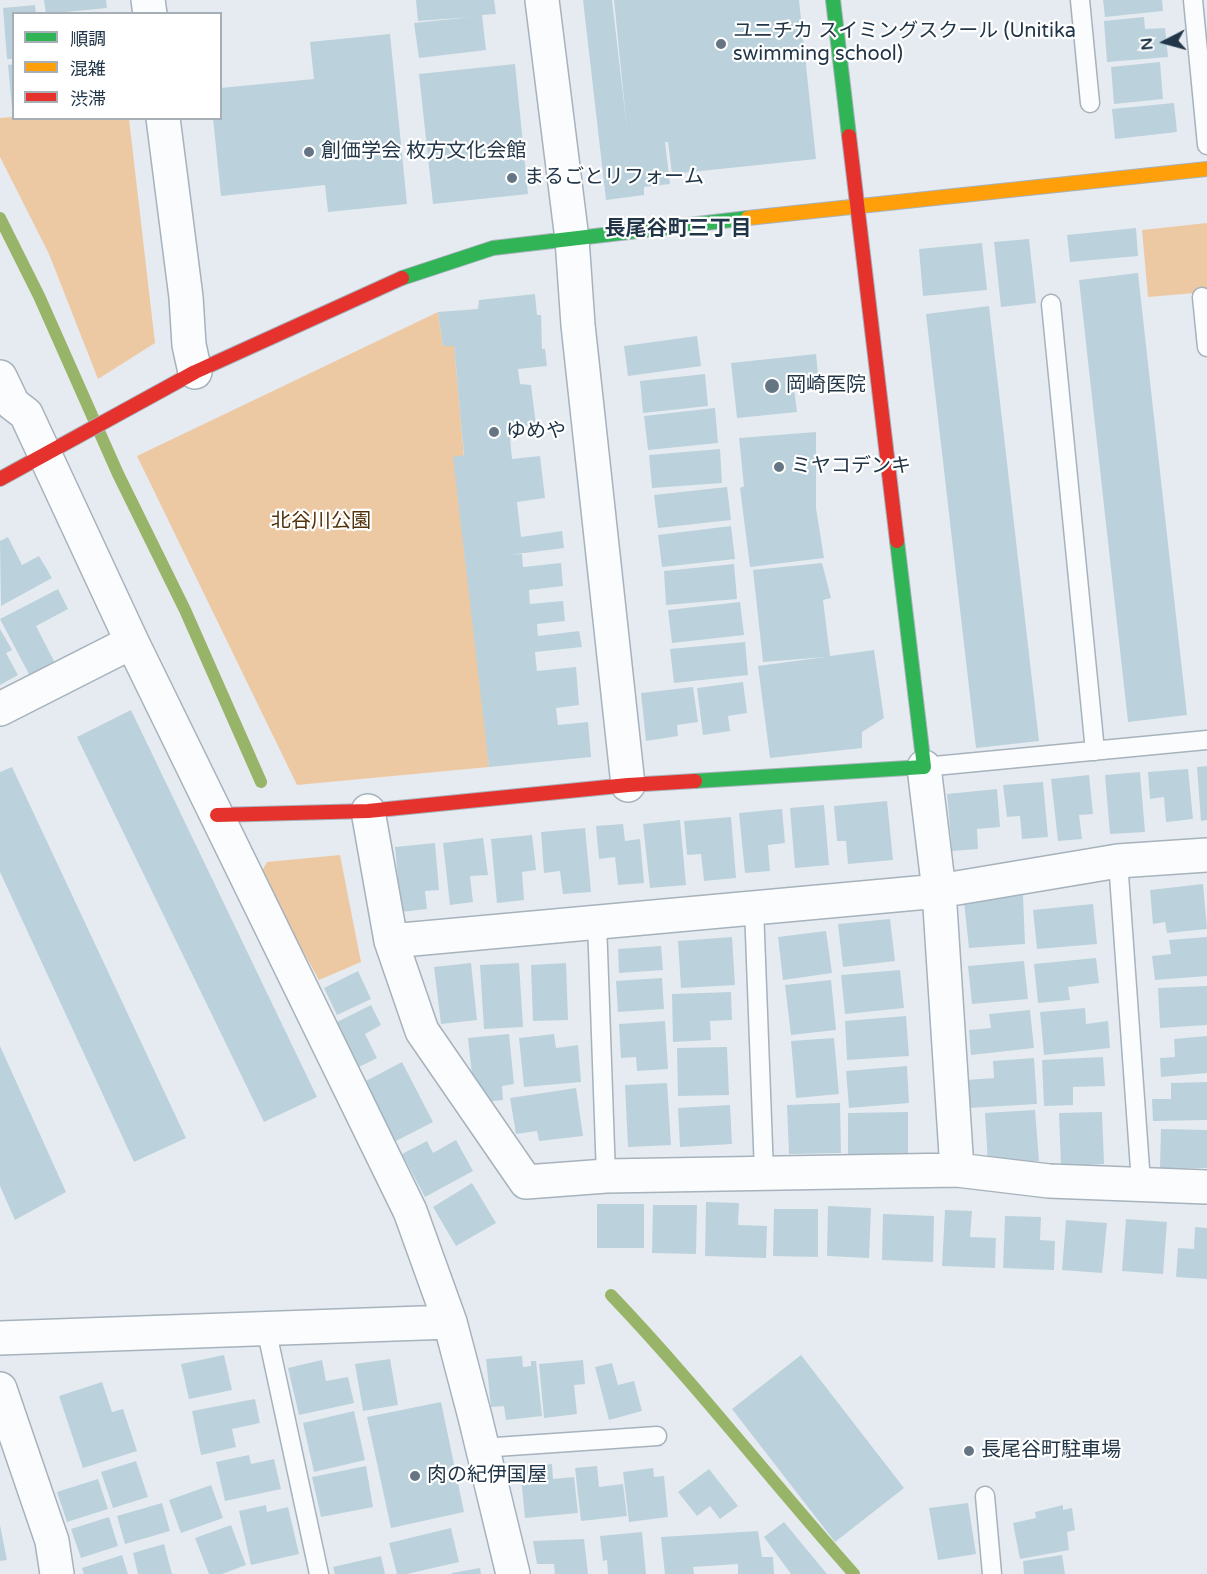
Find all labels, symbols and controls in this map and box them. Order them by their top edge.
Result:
legend [12,12,222,120]
north arrow [1135,12,1195,72]
place label: ユニチカ スイミングスクール (Unitika swimming school) [733,20,1076,67]
text: 順調 [70,28,106,50]
text: N [1136,36,1158,51]
marker: ユニチカ スイミングスクール (Unitika swimming school) [714,37,728,51]
text: 混雑 [70,58,106,80]
text: 渋滞 [70,88,106,110]
place label: 創価学会 枚方文化会館 [321,140,526,164]
marker: 創価学会 枚方文化会館 [302,145,316,159]
place label: まるごとリフォーム [524,166,704,190]
marker: まるごとリフォーム [505,171,519,185]
district label: 長尾谷町三丁目 [605,216,751,242]
place label: 岡崎医院 [786,374,866,398]
marker: 岡崎医院 [763,377,781,395]
place label: ゆめや [506,420,566,444]
marker: ゆめや [487,425,501,439]
place label: ミヤコデンキ [791,455,911,479]
marker: ミヤコデンキ [772,460,786,474]
park label: 北谷川公園 [271,510,371,534]
place label: 長尾谷町駐車場 [981,1439,1121,1463]
marker: 長尾谷町駐車場 [962,1444,976,1458]
place label: 肉の紀伊国屋 [427,1464,547,1488]
marker: 肉の紀伊国屋 [408,1469,422,1483]

